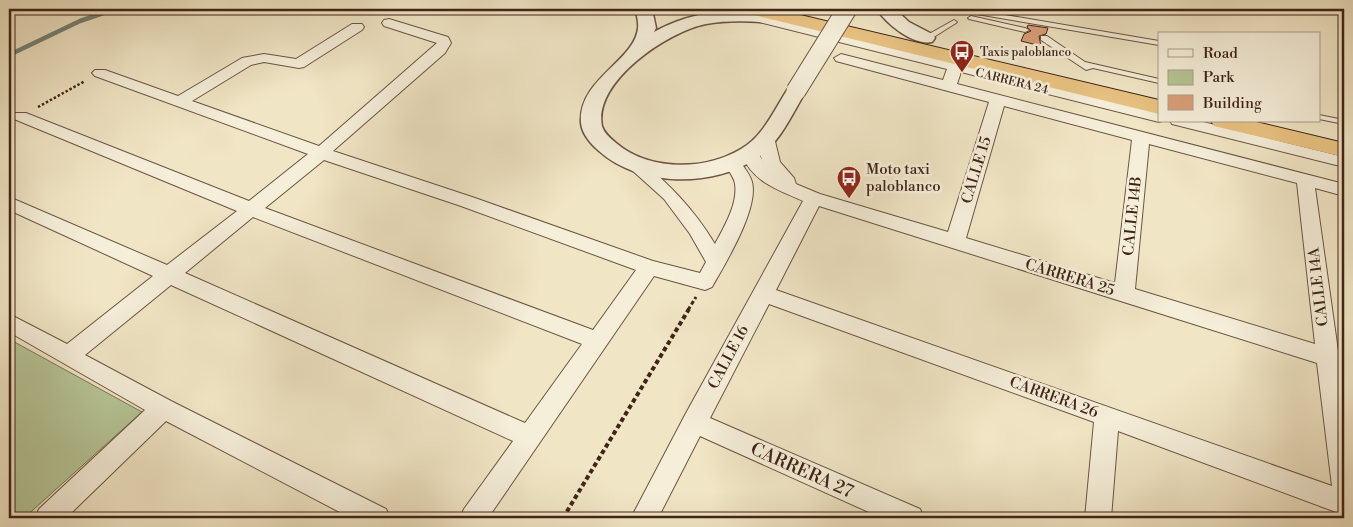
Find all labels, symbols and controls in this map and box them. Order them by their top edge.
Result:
legend [1158,32,1320,122]
bus stop icon: Taxis paloblanco [949,39,975,73]
text: Road [1203,44,1238,63]
place label: Taxis paloblanco [980,45,1072,60]
street label: CARRERA 24 [974,65,1050,98]
text: Park [1203,68,1235,87]
text: Building [1202,94,1262,113]
street label: CALLE 15 [957,134,996,206]
place label: Moto taxi paloblanco [866,160,941,196]
bus stop icon: Moto taxi paloblanco [836,165,862,199]
street label: CALLE 14B [1119,175,1146,257]
street label: CALLE 14A [1304,246,1333,328]
street label: CARRERA 25 [1023,255,1117,300]
street label: CALLE 16 [704,322,753,392]
street label: CARRERA 26 [1007,373,1101,422]
street label: CARRERA 27 [747,438,857,503]

